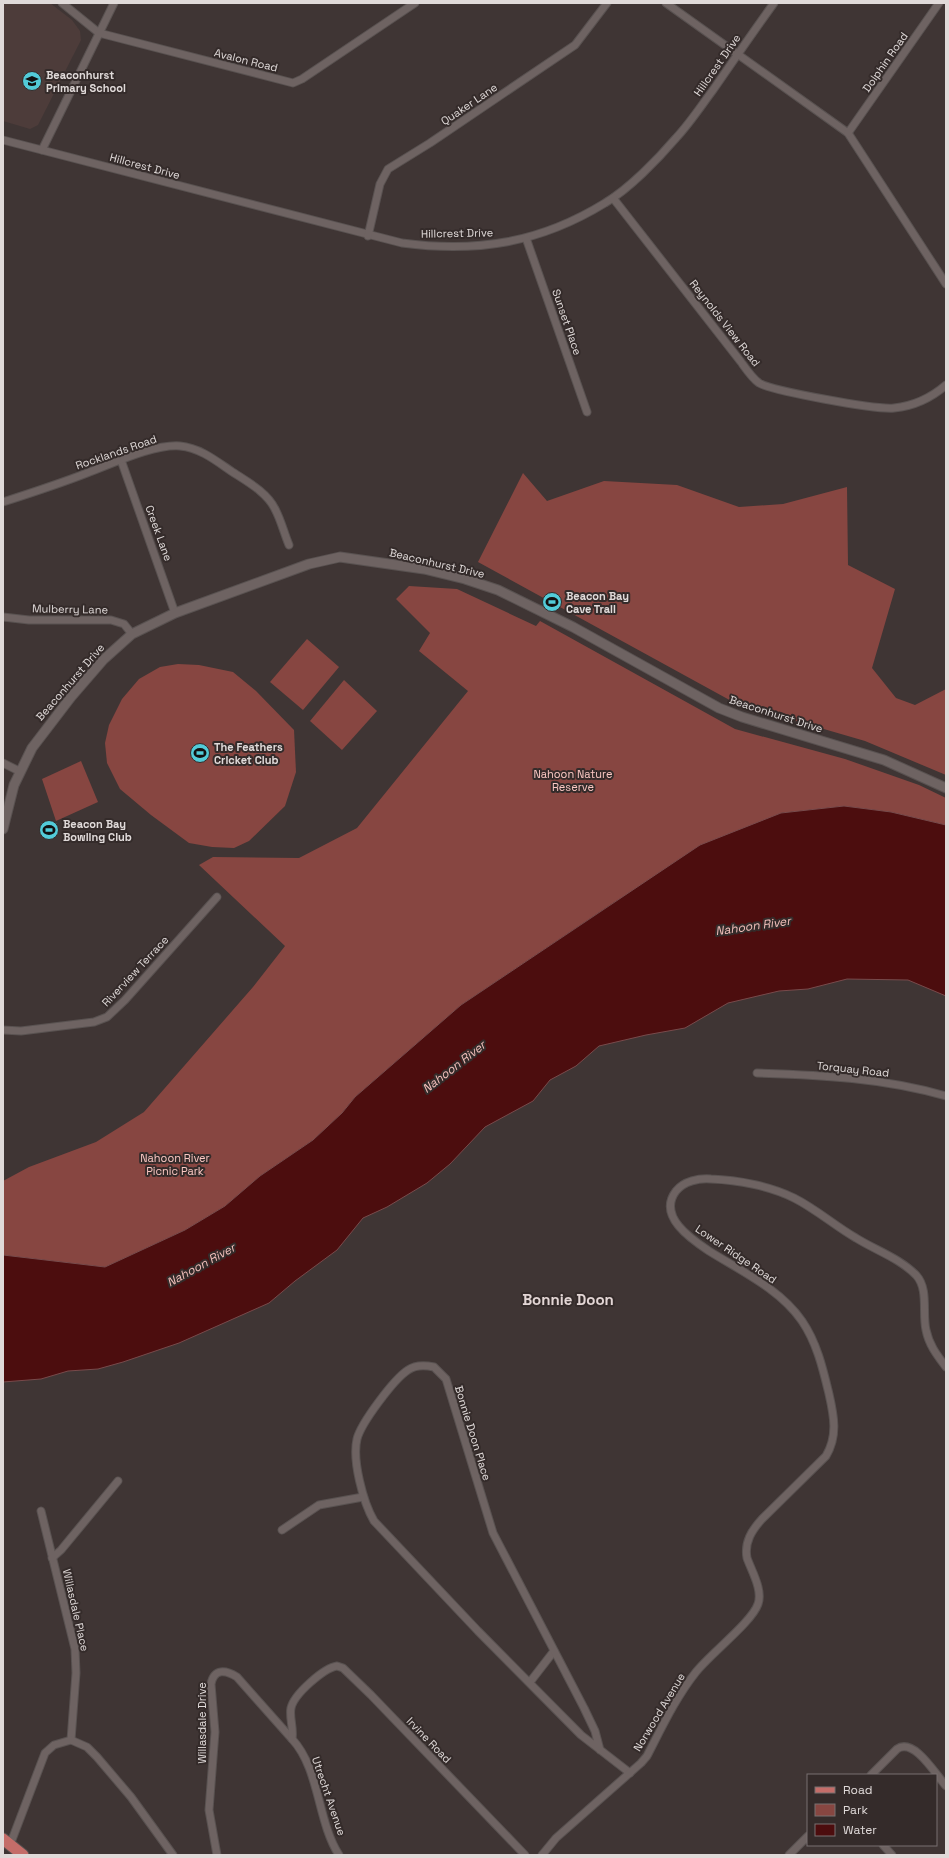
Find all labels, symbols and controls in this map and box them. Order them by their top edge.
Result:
street label: Dolphin Road [859,29,911,95]
street label: Hillcrest Drive [691,31,743,99]
street label: Avalon Road [213,45,279,75]
place label: Beaconhurst Primary School [46,68,126,95]
school or university icon: Beaconhurst Primary School [21,70,43,92]
street label: Quaker Lane [438,80,500,128]
street label: Hillcrest Drive [108,150,182,182]
street label: Hillcrest Drive [421,225,493,241]
street label: Reynolds View Road [687,277,763,369]
street label: Sunset Place [549,287,585,357]
street label: Rocklands Road [74,432,158,472]
street label: Creek Lane [142,503,176,563]
street label: Beaconhurst Drive [388,545,486,581]
place label: Beacon Bay Cave Trail [566,589,629,616]
sports icon: Beacon Bay Cave Trail [541,591,563,613]
street label: Mulberry Lane [32,601,108,617]
street label: Beaconhurst Drive [33,641,107,723]
street label: Beaconhurst Drive [728,692,824,736]
place label: The Feathers Cricket Club [214,740,283,767]
sports icon: The Feathers Cricket Club [189,742,211,764]
park label: Nahoon Nature Reserve [533,767,613,794]
place label: Beacon Bay Bowling Club [63,817,132,844]
sports icon: Beacon Bay Bowling Club [38,819,60,841]
water label: Nahoon River [714,913,793,939]
street label: Riverview Terrace [99,933,171,1009]
water label: Nahoon River [419,1036,490,1097]
street label: Torquay Road [816,1058,890,1080]
park label: Nahoon River Picnic Park [140,1151,210,1178]
street label: Lower Ridge Road [693,1222,779,1286]
water label: Nahoon River [164,1239,239,1290]
district label: Bonnie Doon [522,1290,614,1309]
street label: Bonnie Doon Place [452,1384,494,1482]
street label: Willasdale Place [60,1568,92,1652]
street label: Norwood Avenue [630,1670,688,1754]
street label: Willasdale Drive [195,1682,209,1764]
street label: Irvine Road [404,1714,454,1766]
street label: Utrecht Avenue [309,1755,349,1837]
legend [807,1774,937,1846]
text: Road [843,1782,872,1798]
text: Park [843,1802,868,1818]
text: Water [843,1822,877,1838]

